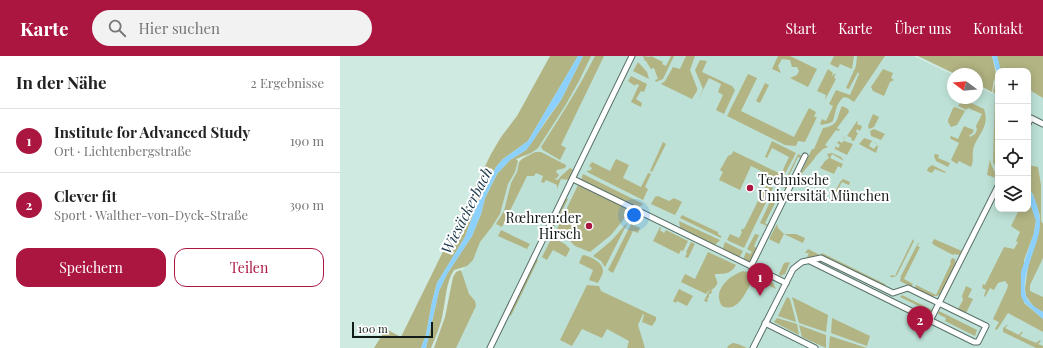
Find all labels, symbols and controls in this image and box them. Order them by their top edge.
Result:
search box [92,10,372,46]
text: Karte [20,15,68,41]
icon: search [106,17,128,39]
text: Hier suchen [138,18,220,38]
text: Start [785,19,816,38]
text: Karte [838,19,873,38]
text: Über uns [895,19,951,38]
text: Kontakt [973,19,1023,38]
north arrow [947,68,983,104]
map controls [995,68,1031,212]
button: + [995,68,1031,104]
text: In der Nähe [16,71,107,93]
text: 2 Ergebnisse [250,74,324,91]
button: − [995,104,1031,140]
text: Institute for Advanced Study [54,122,250,142]
text: 1 [27,132,31,149]
text: 190 m [290,132,324,149]
button: locate [995,140,1031,176]
text: Ort · Lichtenbergstraße [54,142,191,159]
water label: Wiesäckerbach [436,164,497,257]
place label: Technische Universität München [758,170,890,205]
button: layers [995,176,1031,212]
marker: Technische Universität München [745,183,755,193]
text: Clever fit [54,186,117,206]
text: 2 [26,196,32,213]
text: 390 m [289,196,324,213]
your location [624,205,644,225]
text: Sport · Walther-von-Dyck-Straße [54,206,248,223]
place label: Rœhren:der Hirsch [505,208,582,243]
marker: Rœhren:der Hirsch [584,221,594,231]
button: Speichern [16,248,166,287]
button: Teilen [174,248,324,287]
pin: 1 [747,263,773,296]
pin: 2 [907,306,933,339]
scale bar [352,320,433,339]
text: 100 m [358,321,388,336]

